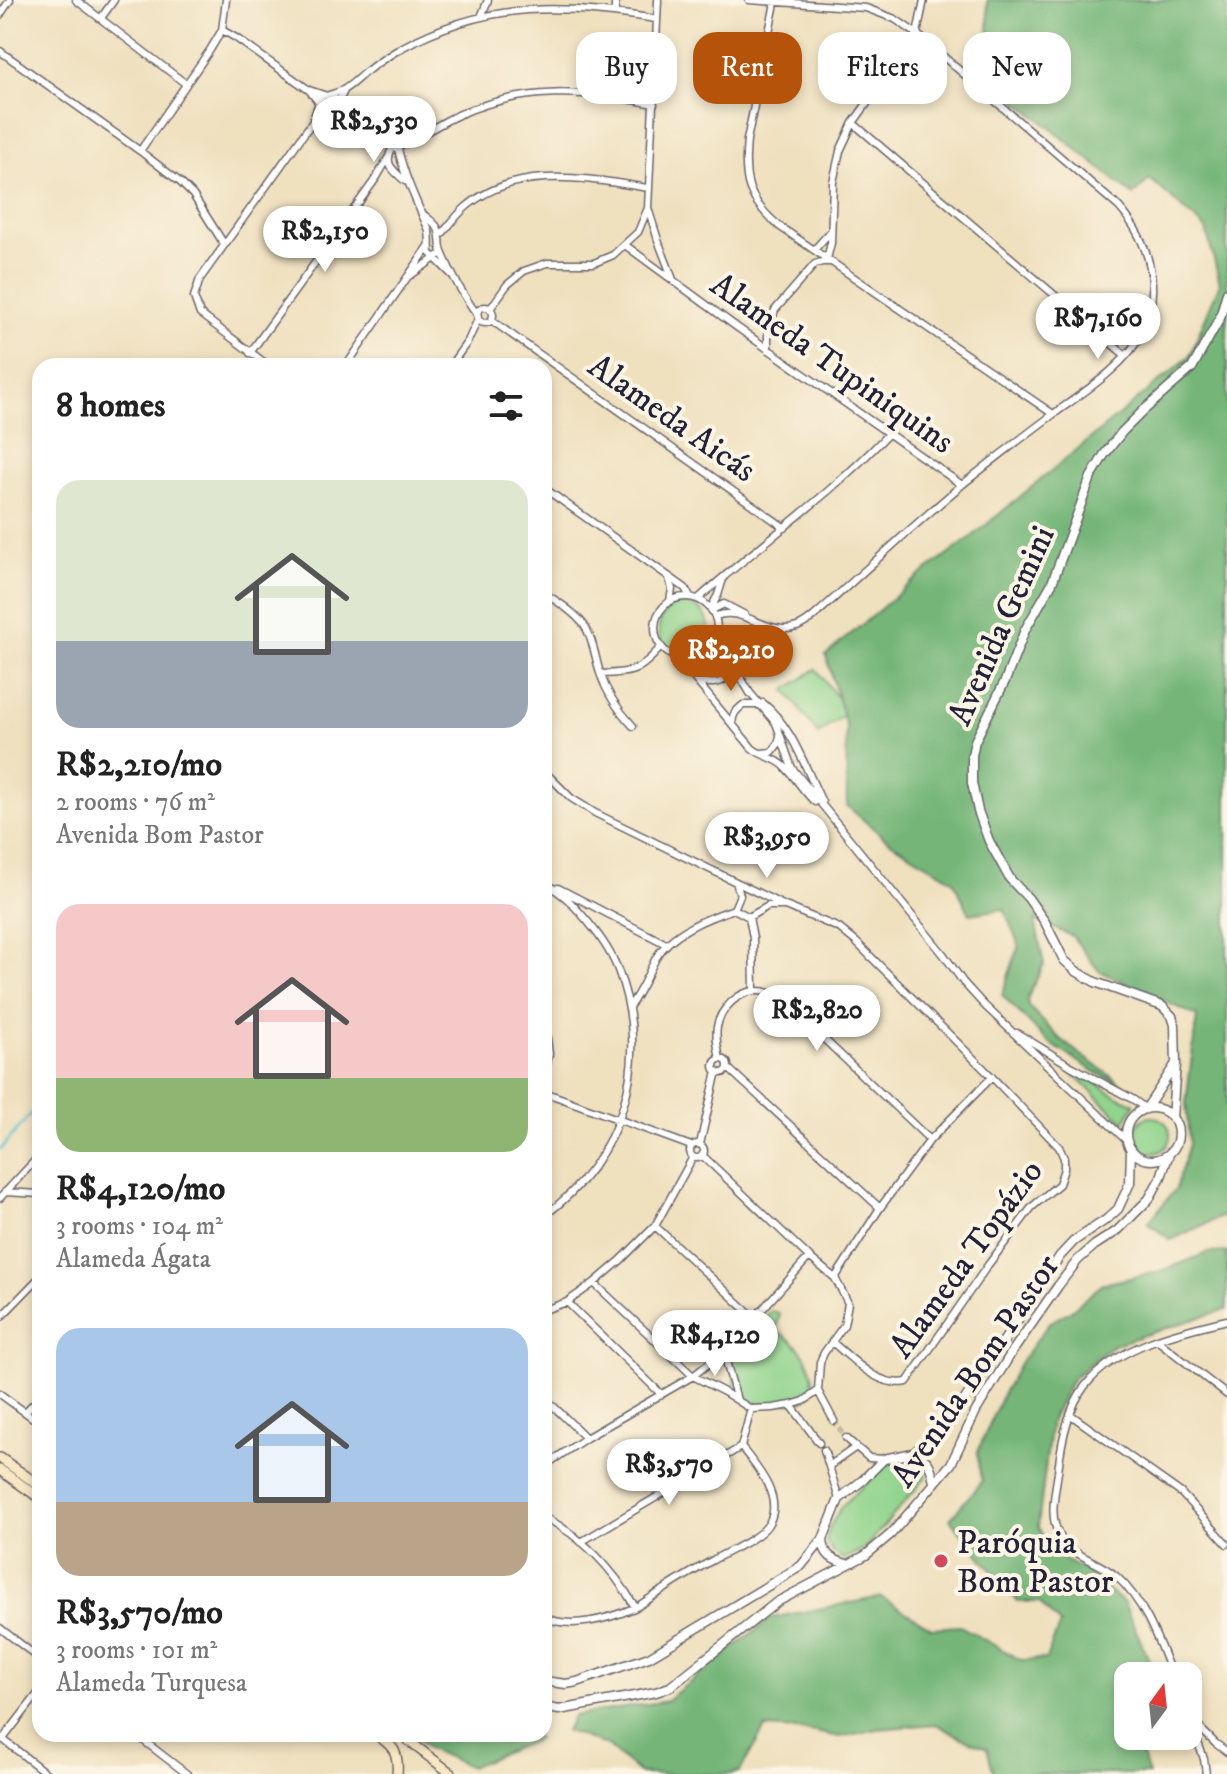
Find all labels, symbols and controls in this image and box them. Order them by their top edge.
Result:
chip: Buy [576,32,677,104]
chip: Rent [693,32,802,104]
chip: Filters [818,32,947,104]
chip: New [963,32,1071,104]
pin: R$2,530 [300,96,448,164]
text: R$2,530 [330,105,418,138]
pin: R$2,150 [251,206,399,274]
text: R$2,150 [281,215,369,248]
street label: Alameda Tupiniquins [702,264,962,463]
pin: R$7,160 [1024,293,1172,361]
text: R$7,160 [1054,302,1142,335]
street label: Alameda Aicás [580,345,764,492]
icon: filters [484,384,528,428]
text: 8 homes [56,385,165,427]
street label: Avenida Gemini [939,520,1065,732]
icon: home [220,532,364,676]
pin: R$2,210 [657,625,805,693]
text: R$2,210 [687,634,775,667]
text: R$2,210/mo [56,744,222,786]
text: 2 rooms · 76 m² [56,786,215,819]
pin: R$3,950 [693,812,841,880]
text: Avenida Bom Pastor [56,819,264,852]
text: R$3,950 [723,821,811,854]
icon: home [220,956,364,1100]
pin: R$2,820 [743,985,891,1053]
text: R$2,820 [771,994,863,1027]
street label: Alameda Topázio [881,1152,1053,1366]
text: R$4,120/mo [56,1168,225,1210]
text: 3 rooms · 104 m² [56,1210,223,1243]
text: Alameda Ágata [56,1243,211,1276]
street label: Avenida Bom Pastor [882,1247,1069,1495]
pin: R$4,120 [641,1310,789,1378]
text: R$4,120 [670,1319,760,1352]
icon: home [220,1380,364,1524]
pin: R$3,570 [595,1439,743,1507]
text: R$3,570 [625,1448,713,1481]
place label: Paróquia Bom Pastor [957,1522,1114,1603]
marker: Paróquia Bom Pastor [932,1552,950,1570]
text: R$3,570/mo [56,1592,223,1634]
text: 3 rooms · 101 m² [56,1634,217,1667]
north arrow [1114,1662,1202,1750]
map controls [1114,1662,1202,1750]
text: Alameda Turquesa [56,1667,247,1700]

